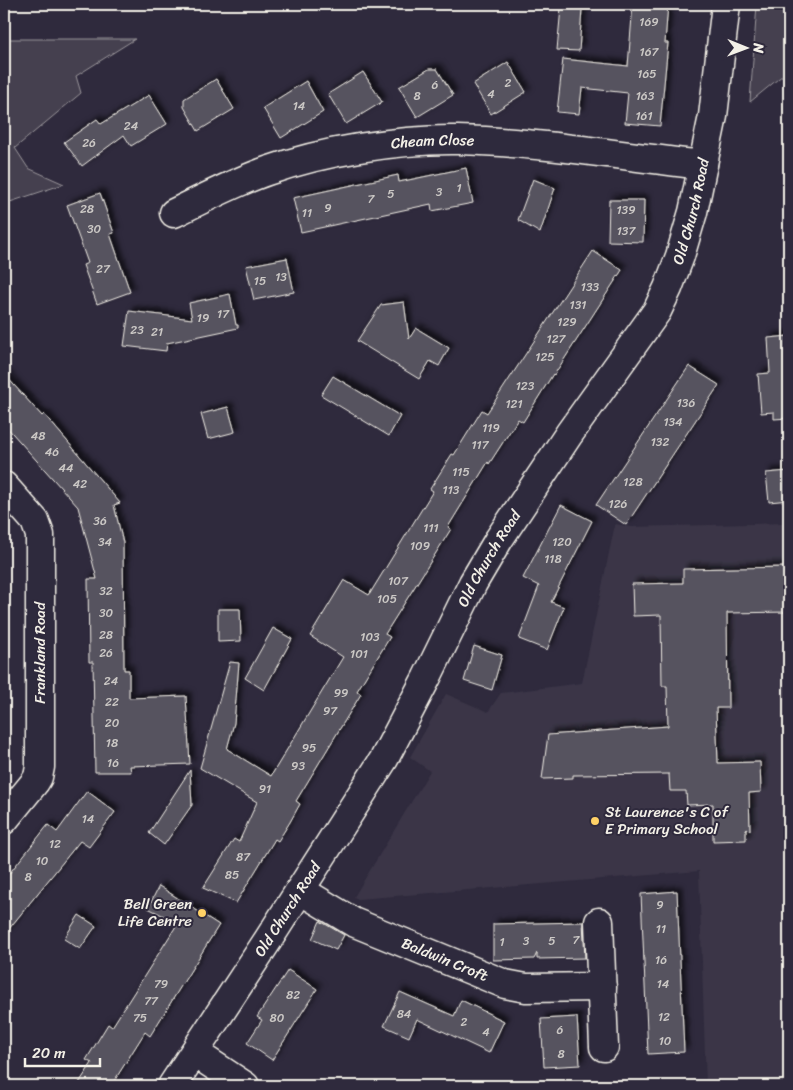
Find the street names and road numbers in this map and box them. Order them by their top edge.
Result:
street label: Cheam Close [390,127,475,156]
street label: Old Church Road [665,155,717,269]
street label: Old Church Road [450,504,528,611]
street label: Frankland Road [27,601,53,704]
street label: Old Church Road [247,856,328,962]
street label: Baldwin Croft [398,930,492,989]

